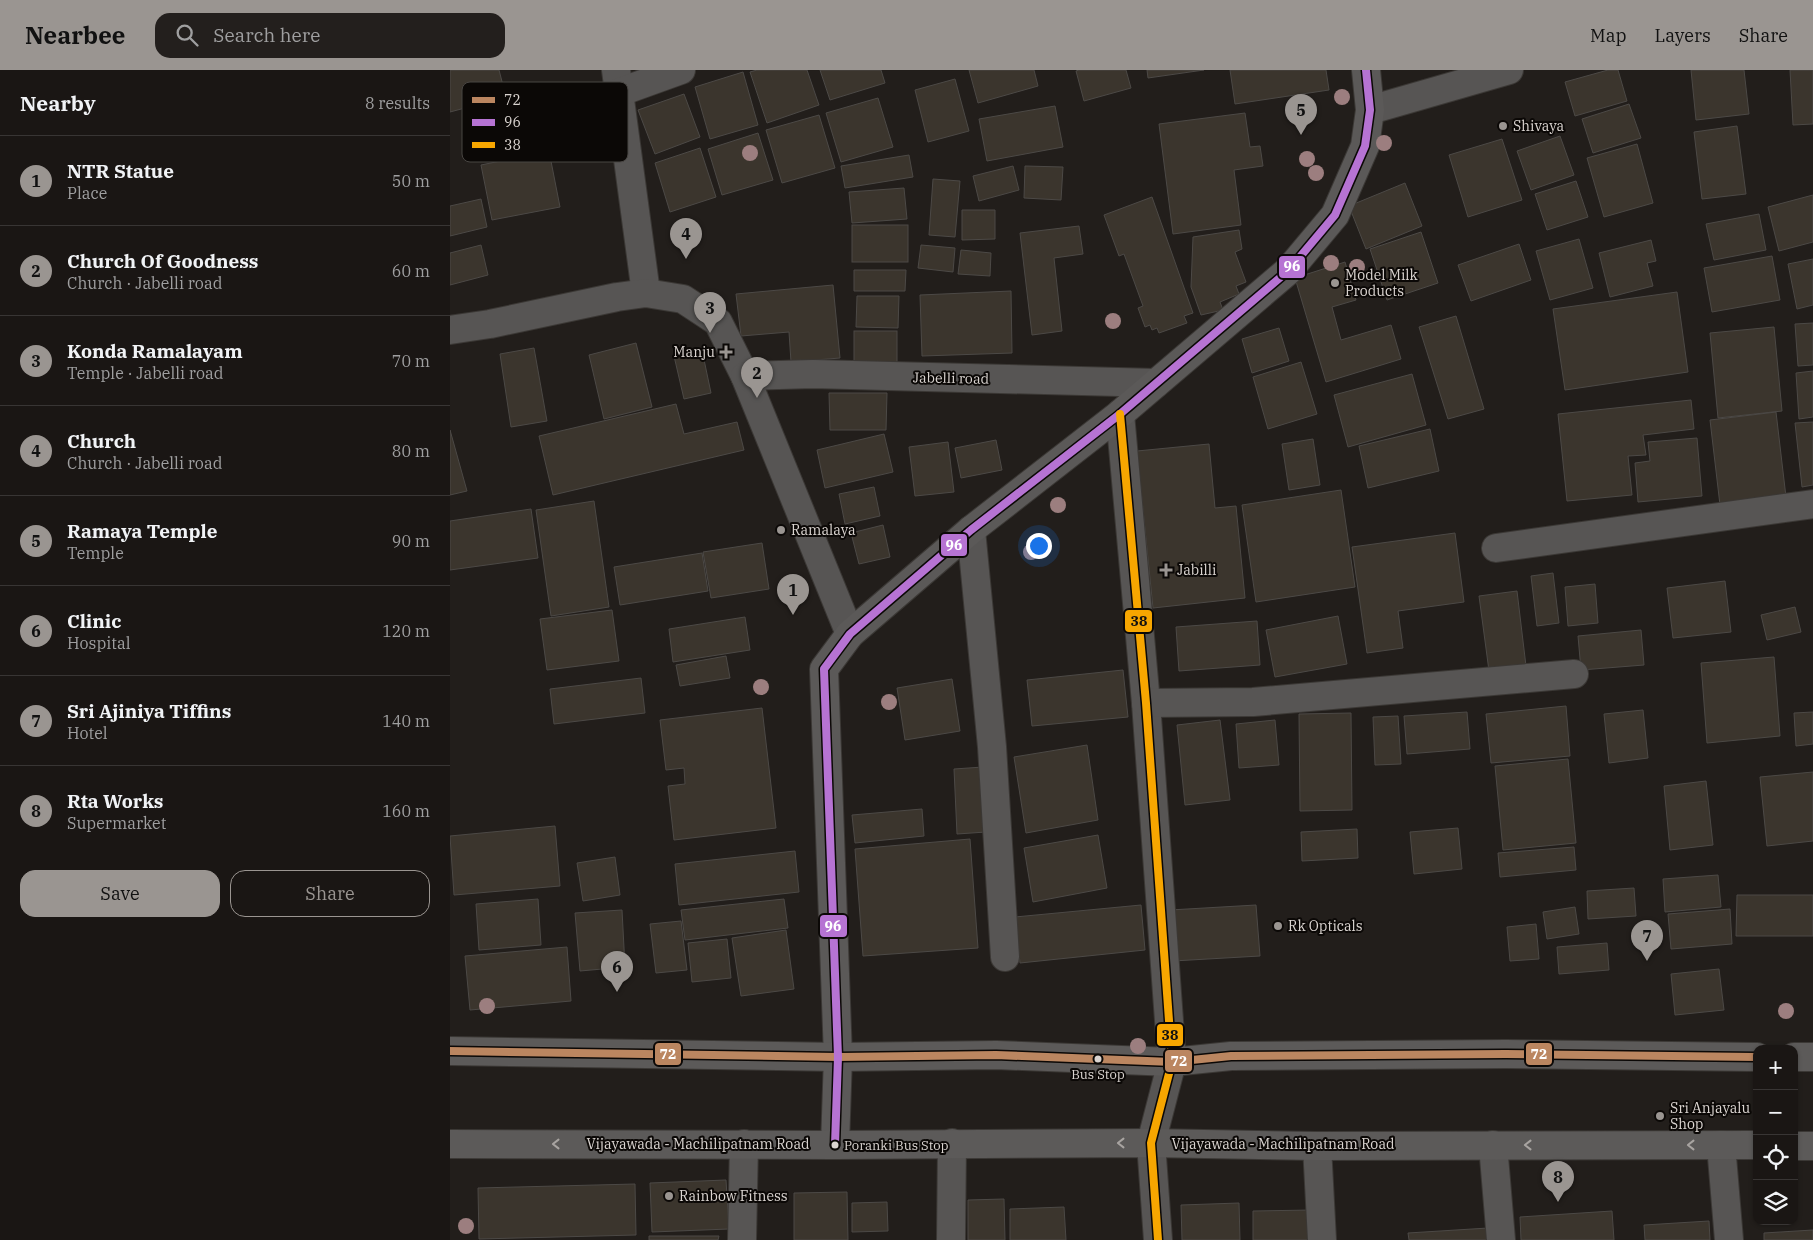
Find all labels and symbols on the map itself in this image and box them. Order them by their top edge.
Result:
legend [462,82,628,162]
text: 72 [504,91,521,109]
pin: 5 [1285,94,1317,135]
text: 96 [504,113,521,131]
place label: Shivaya [1513,117,1564,135]
marker: Shivaya [1497,120,1509,132]
text: 38 [504,136,521,154]
pin: 4 [670,218,702,259]
line badge: 96 [1278,255,1306,279]
text: 96 [1284,257,1300,275]
place label: Model Milk Products [1345,266,1419,300]
marker: Model Milk Products [1329,277,1341,289]
pin: 3 [694,292,726,333]
place label: Manju [673,343,715,361]
marker: Manju [719,345,733,359]
pin: 2 [741,357,773,398]
street label: Jabelli road [913,368,990,388]
place label: Ramalaya [791,521,856,539]
marker: Ramalaya [775,524,787,536]
line badge: 96 [940,533,968,557]
your location [1026,533,1052,559]
text: 96 [946,536,962,554]
place label: Jabilli [1177,561,1216,579]
marker: Jabilli [1159,563,1173,577]
pin: 1 [777,574,809,615]
line badge: 38 [1124,609,1153,633]
text: 38 [1131,612,1147,630]
line badge: 96 [819,914,848,938]
text: 96 [825,917,841,935]
place label: Rk Opticals [1288,917,1363,935]
marker: Rk Opticals [1272,920,1284,932]
pin: 7 [1631,920,1663,961]
pin: 6 [601,951,633,992]
line badge: 38 [1156,1023,1184,1047]
text: 38 [1162,1026,1178,1044]
line badge: 72 [654,1042,682,1066]
line badge: 72 [1525,1042,1553,1066]
text: 72 [660,1045,676,1063]
text: 72 [1531,1045,1547,1063]
line badge: 72 [1164,1049,1193,1073]
text: 72 [1171,1052,1187,1070]
marker: Bus Stop [1093,1054,1103,1064]
place label: Bus Stop [1071,1066,1125,1083]
place label: Sri Anjayalu Shop [1670,1099,1751,1133]
marker: Sri Anjayalu Shop [1654,1110,1666,1122]
street label: Vijayawada - Machilipatnam Road [586,1135,810,1153]
street label: Vijayawada - Machilipatnam Road [1171,1135,1395,1153]
place label: Poranki Bus Stop [844,1137,949,1154]
one-way arrow [1116,1138,1124,1148]
one-way arrow [551,1139,559,1149]
marker: Poranki Bus Stop [830,1140,840,1150]
one-way arrow [1524,1140,1532,1150]
one-way arrow [1686,1140,1694,1150]
pin: 8 [1542,1161,1574,1202]
place label: Rainbow Fitness [679,1187,788,1205]
marker: Rainbow Fitness [663,1190,675,1202]

